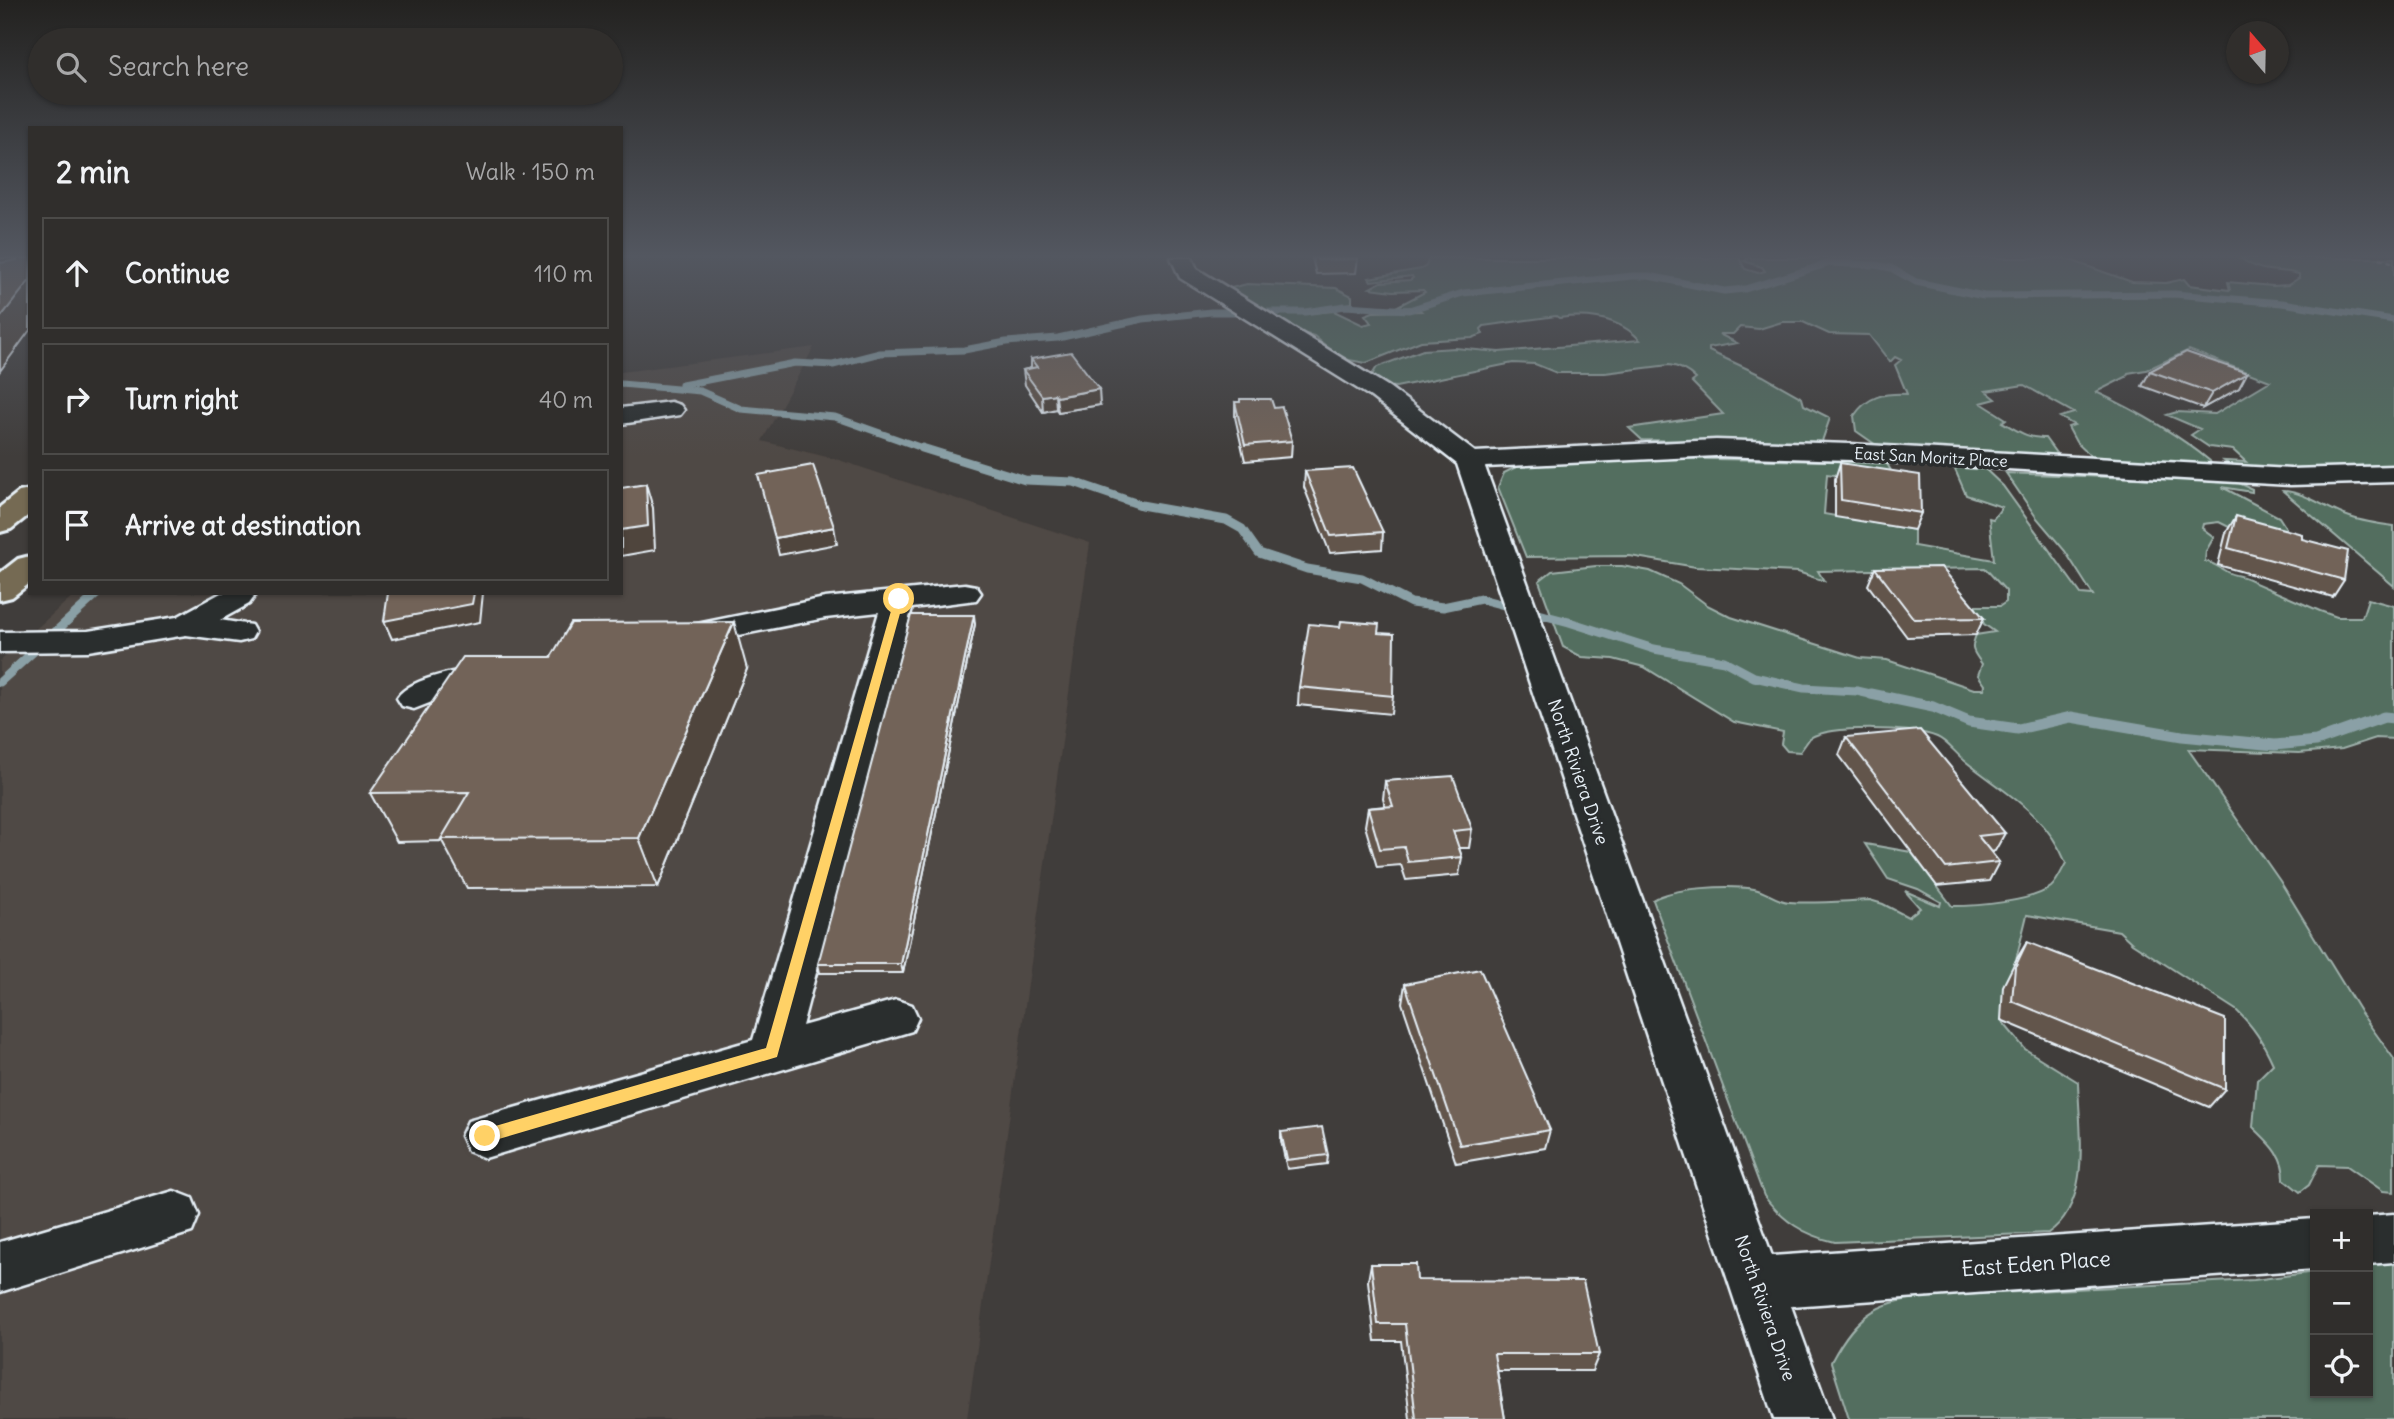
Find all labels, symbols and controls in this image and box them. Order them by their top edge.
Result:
north arrow [2226,21,2289,84]
search box [28,28,623,105]
icon: search [52,48,90,86]
text: Search here [108,50,249,83]
text: 2 min [56,153,130,191]
text: Walk · 150 m [466,157,595,186]
icon: ahead [58,254,96,292]
text: Continue [125,257,230,290]
text: 110 m [534,259,593,288]
icon: right [58,380,96,418]
text: Turn right [125,383,238,416]
text: 40 m [539,385,593,414]
street label: East San Moritz Place [1854,443,2008,471]
icon: arrive [58,506,96,544]
text: Arrive at destination [125,509,361,542]
route start [883,583,914,614]
street label: North Riviera Drive [1543,696,1614,848]
route end [469,1120,500,1151]
map controls [2310,1209,2373,1398]
button: + [2310,1209,2373,1272]
street label: North Riviera Drive [1730,1232,1801,1384]
street label: East Eden Place [1961,1245,2111,1282]
button: − [2310,1272,2373,1335]
button: locate [2310,1335,2373,1398]

